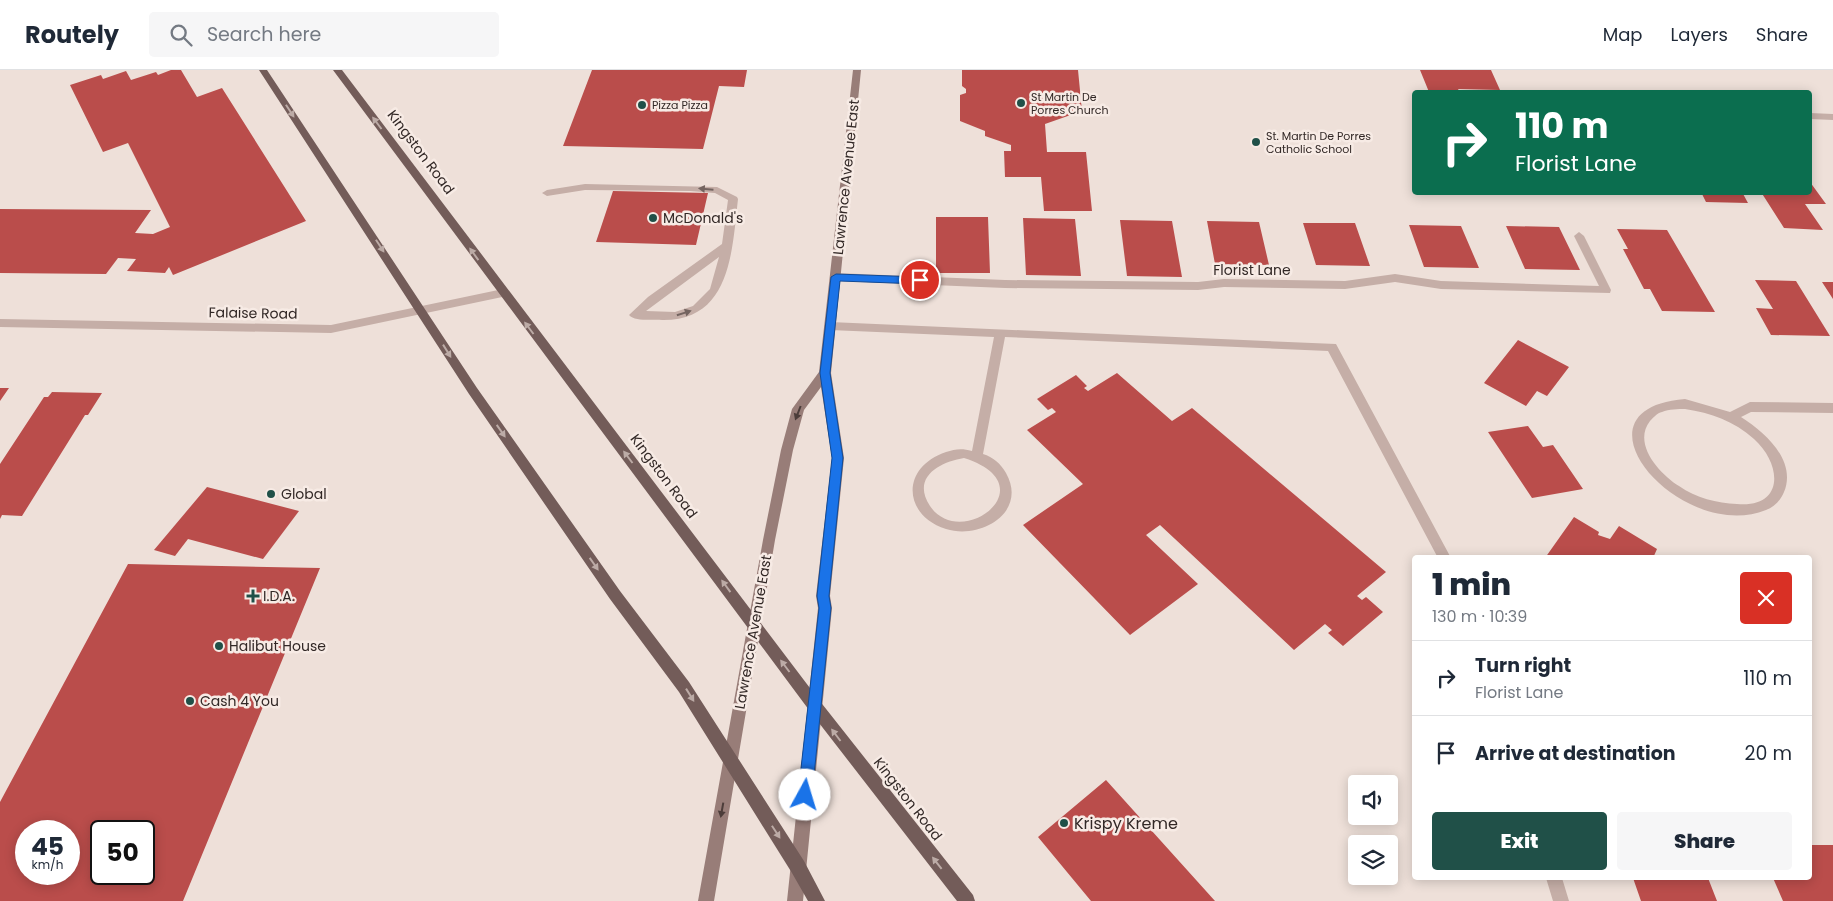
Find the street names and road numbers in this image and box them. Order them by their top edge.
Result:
street label: Lawrence Avenue East [828,98,864,256]
street label: Kingston Road [383,106,459,198]
street label: Florist Lane [1213,260,1291,280]
street label: Falaise Road [208,302,298,324]
street label: Kingston Road [626,430,702,522]
street label: Lawrence Avenue East [730,553,776,711]
street label: Kingston Road [869,753,947,845]

